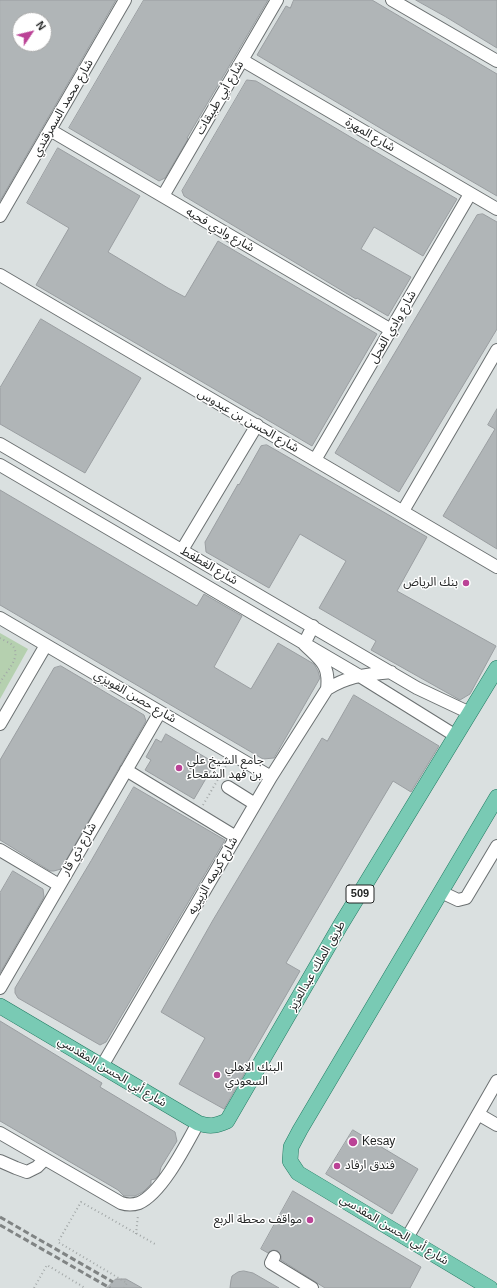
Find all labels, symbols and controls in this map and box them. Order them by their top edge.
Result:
north arrow [12,12,52,52]
text: N [34,19,48,32]
street label: شارع محمد السمرقندي [29,57,97,159]
street label: شارع أبي طبيقات [193,58,247,138]
street label: شارع المهرة [343,115,397,155]
street label: شارع وادي فحيه [183,205,257,255]
street label: شارع وادي الفحل [366,288,420,366]
street label: شارع الحسن بن عبدوس [195,386,301,456]
street label: شارع الغطغط [178,544,240,588]
place label: بنك الرياض [403,576,458,590]
marker: بنك الرياض [461,578,471,588]
street label: شارع حصن الفويزي [91,668,179,726]
place label: جامع الشيخ علي بن فهد الشقحاء [187,754,264,782]
marker: جامع الشيخ علي بن فهد الشقحاء [174,763,184,773]
street label: شارع ذي قار [58,820,100,878]
street label: شارع كريمه الزبيريه [185,834,241,918]
road number: 509 [346,885,374,903]
street label: طريق الملك عبدالعزيز [285,918,349,1014]
street label: شارع أبي الحسن المقدسي [55,1034,169,1110]
place label: البنك الاهلي السعودي [225,1061,283,1089]
marker: البنك الاهلي السعودي [212,1070,222,1080]
place label: Kesay [362,1135,395,1149]
marker: Kesay [347,1136,359,1148]
place label: فندق ارفاد [345,1159,395,1173]
marker: فندق ارفاد [332,1161,342,1171]
street label: شارع أبي الحسن المقدسي [337,1192,451,1268]
place label: مواقف محطة الربع [214,1213,302,1227]
marker: مواقف محطة الربع [305,1215,315,1225]

